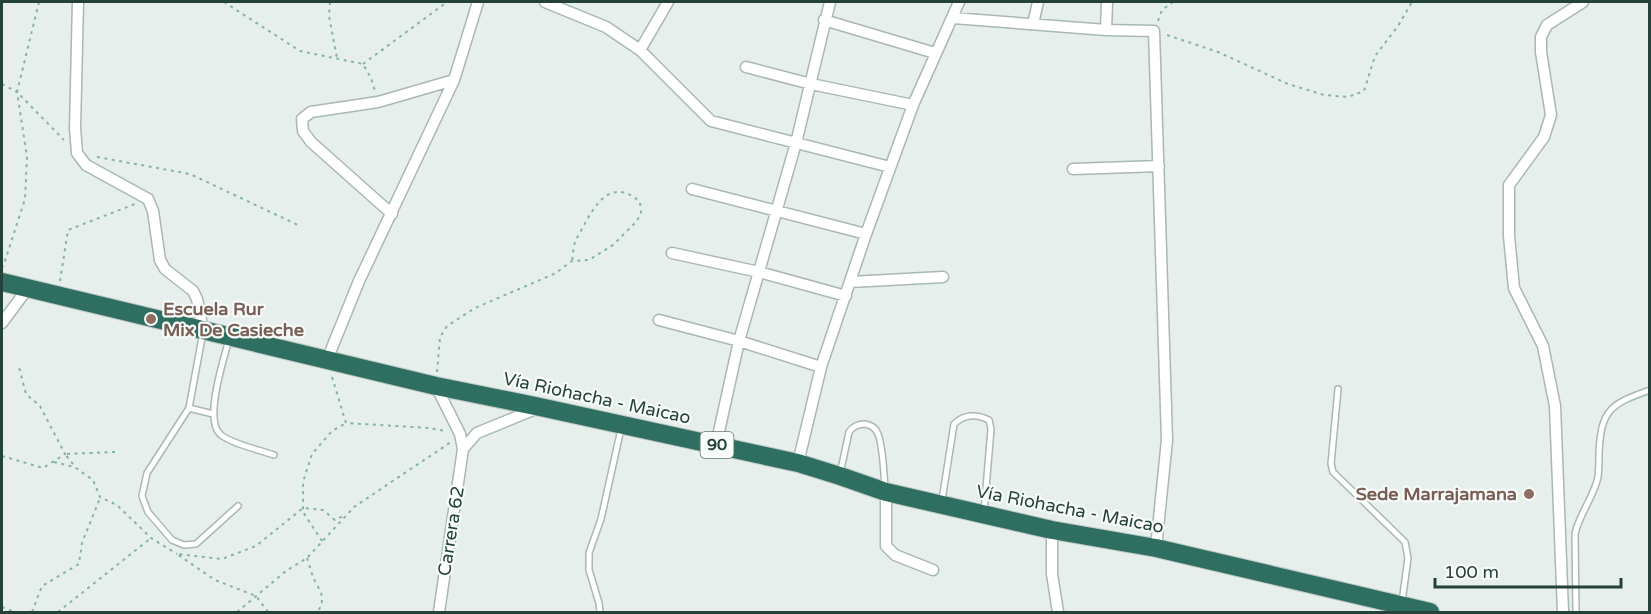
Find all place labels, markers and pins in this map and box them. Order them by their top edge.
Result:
place label: Escuela Rur Mix De Casieche [163,298,304,341]
marker: Escuela Rur Mix De Casieche [144,312,158,326]
place label: Sede Marrajamana [1356,483,1517,505]
marker: Sede Marrajamana [1522,487,1536,501]

